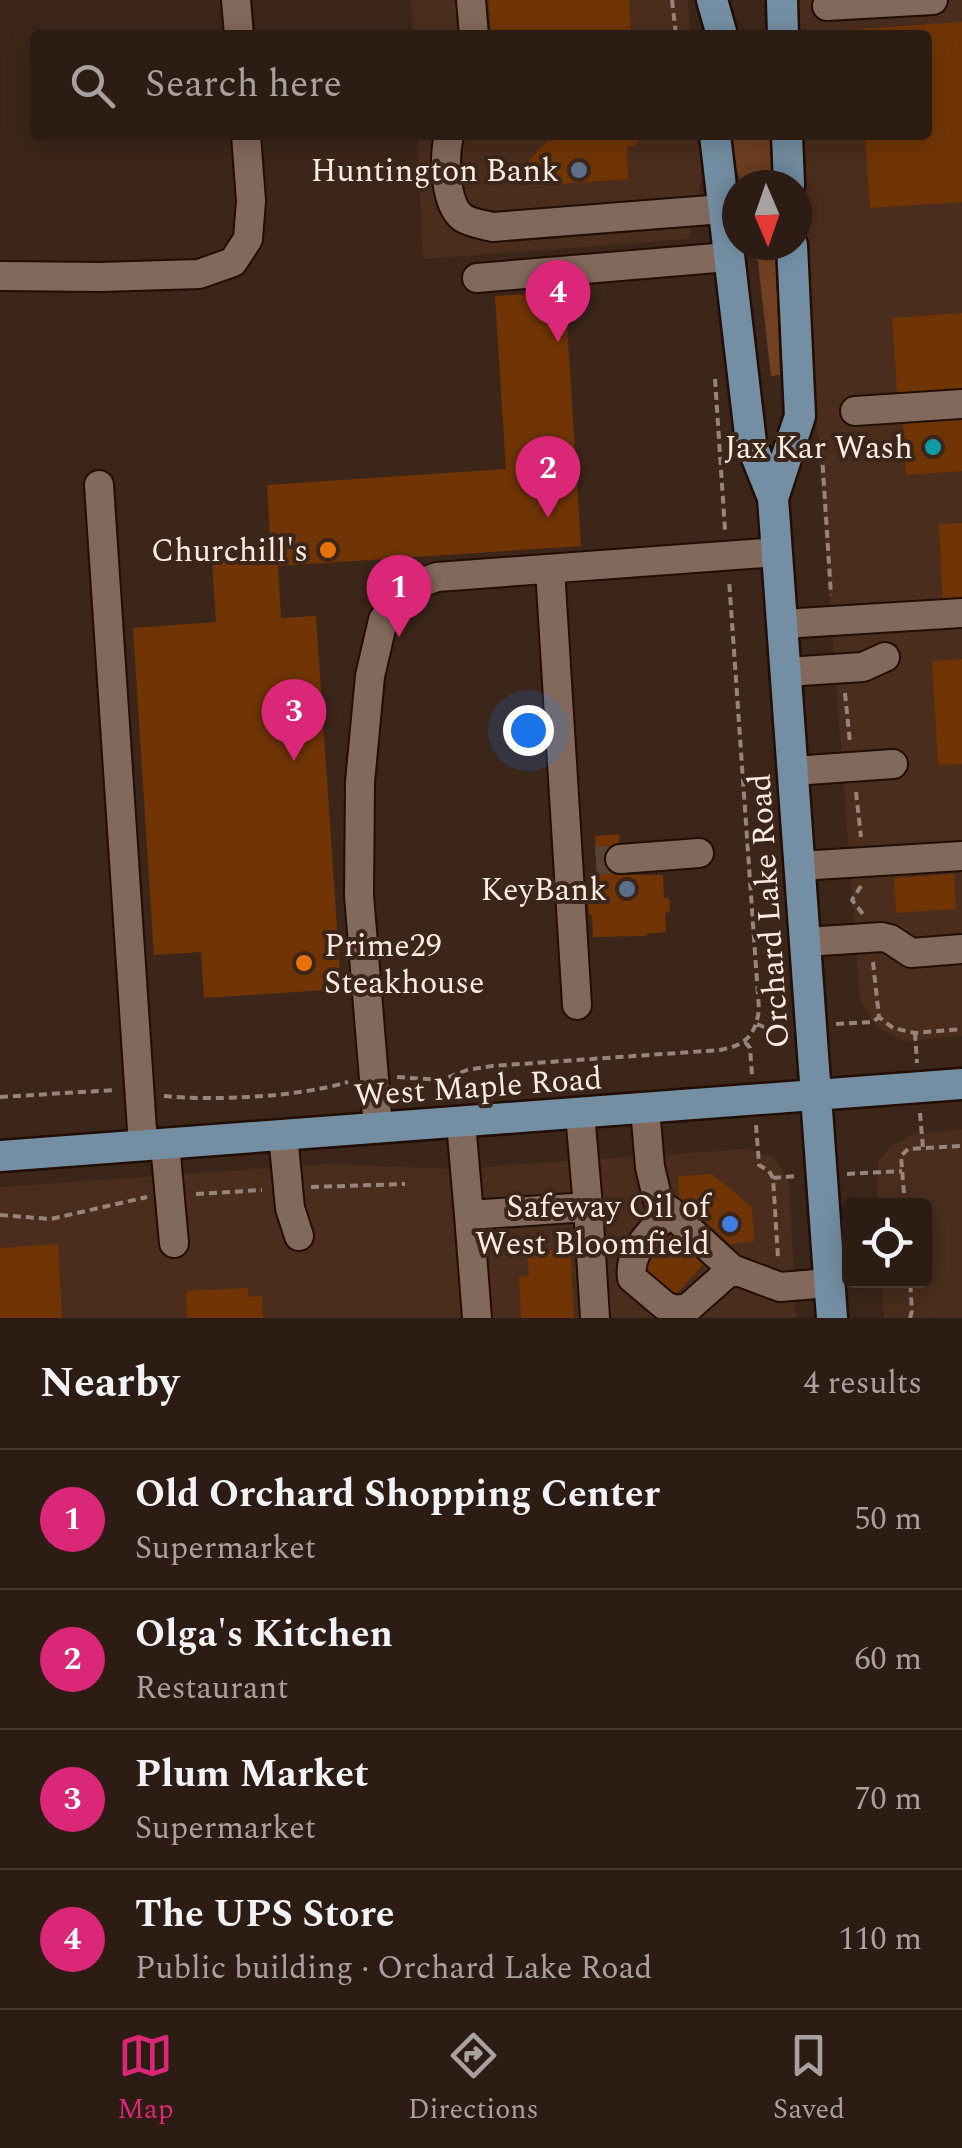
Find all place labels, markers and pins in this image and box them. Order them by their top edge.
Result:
place label: Huntington Bank [311,147,559,196]
marker: Huntington Bank [568,159,590,181]
pin: 4 [526,260,590,342]
place label: Jax Kar Wash [725,424,913,473]
pin: 2 [516,436,580,518]
marker: Jax Kar Wash [922,436,944,458]
place label: Churchill's [151,527,308,576]
marker: Churchill's [317,539,339,561]
pin: 1 [366,554,432,637]
pin: 3 [262,678,326,761]
place label: KeyBank [481,866,607,915]
marker: KeyBank [616,878,638,900]
place label: Prime29 Steakhouse [324,922,484,1008]
marker: Prime29 Steakhouse [293,952,315,974]
place label: Safeway Oil of West Bloomfield [475,1183,713,1269]
marker: Safeway Oil of West Bloomfield [719,1213,741,1235]

